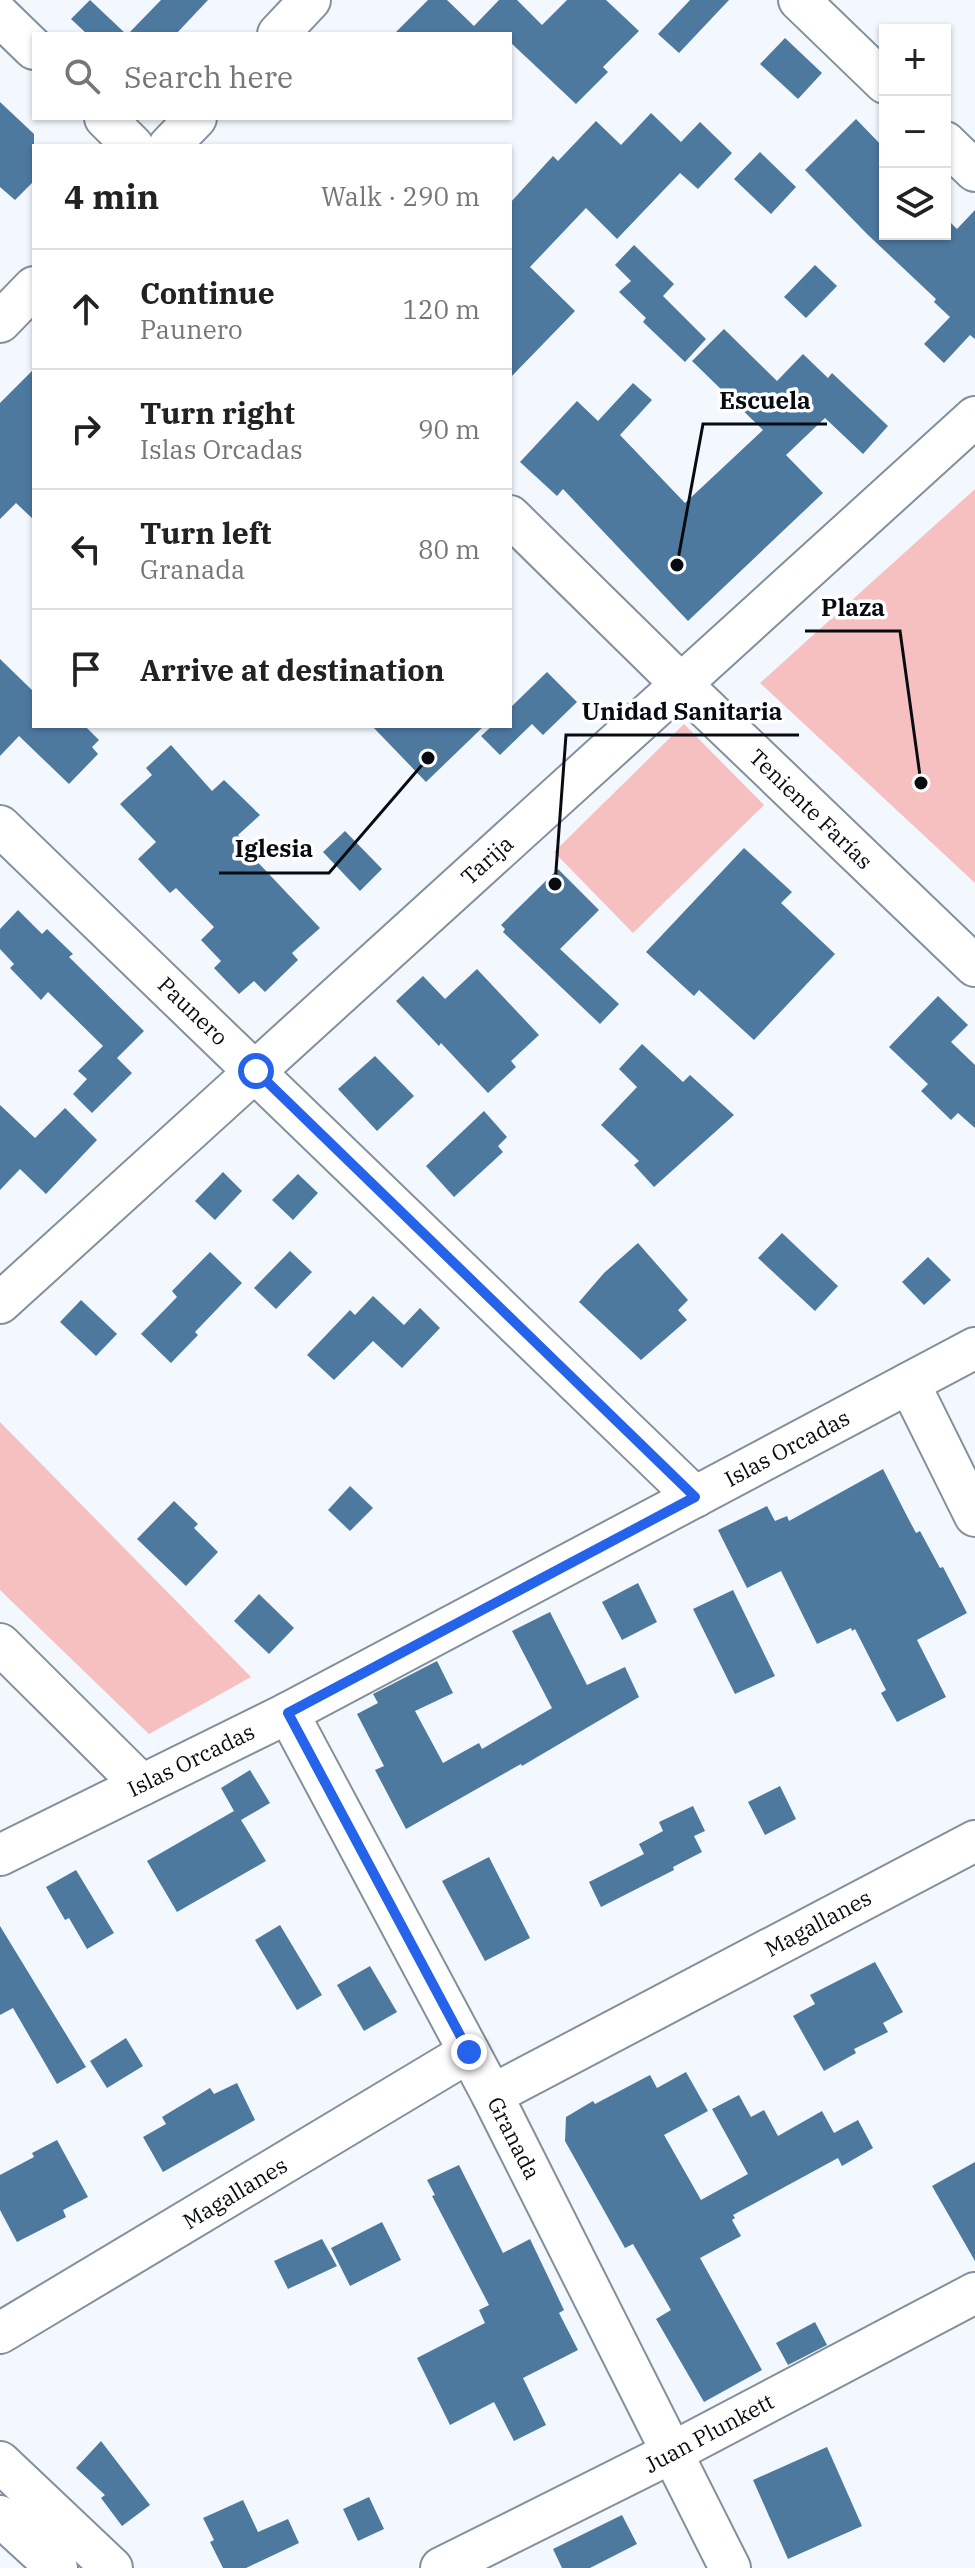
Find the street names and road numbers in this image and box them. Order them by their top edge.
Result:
street label: Teniente Farías [743,742,879,875]
street label: Tarija [454,828,519,891]
street label: Paunero [152,970,235,1051]
street label: Islas Orcadas [719,1402,854,1493]
street label: Islas Orcadas [123,1716,259,1803]
street label: Magallanes [759,1882,876,1963]
street label: Granada [481,2091,548,2184]
street label: Magallanes [177,2150,292,2235]
street label: Juan Plunkett [639,2386,779,2479]

